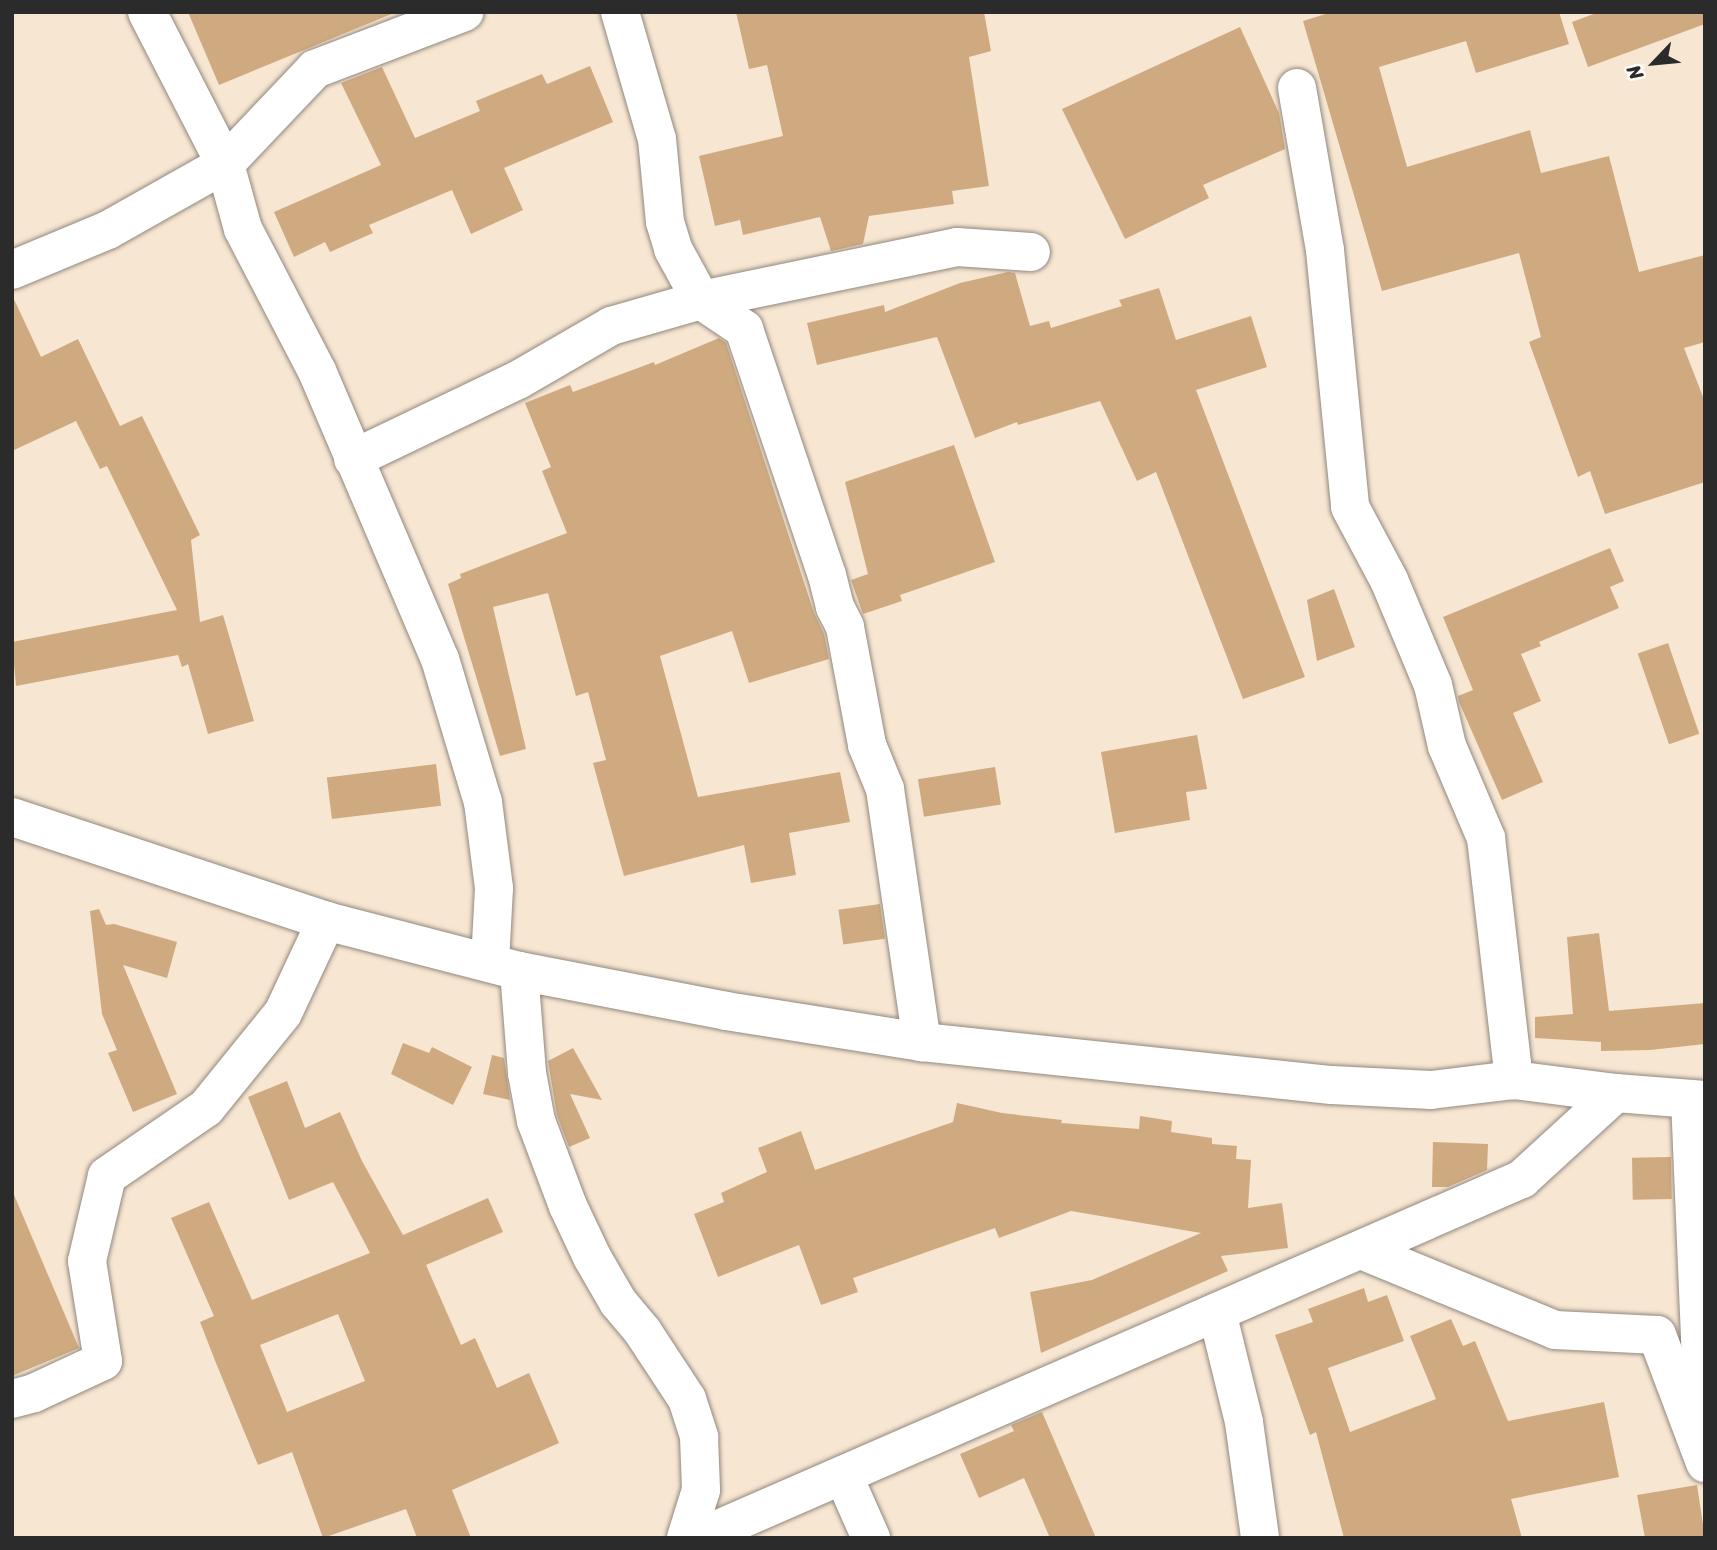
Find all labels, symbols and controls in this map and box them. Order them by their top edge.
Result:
north arrow [1619,28,1689,98]
text: N [1617,59,1652,86]

